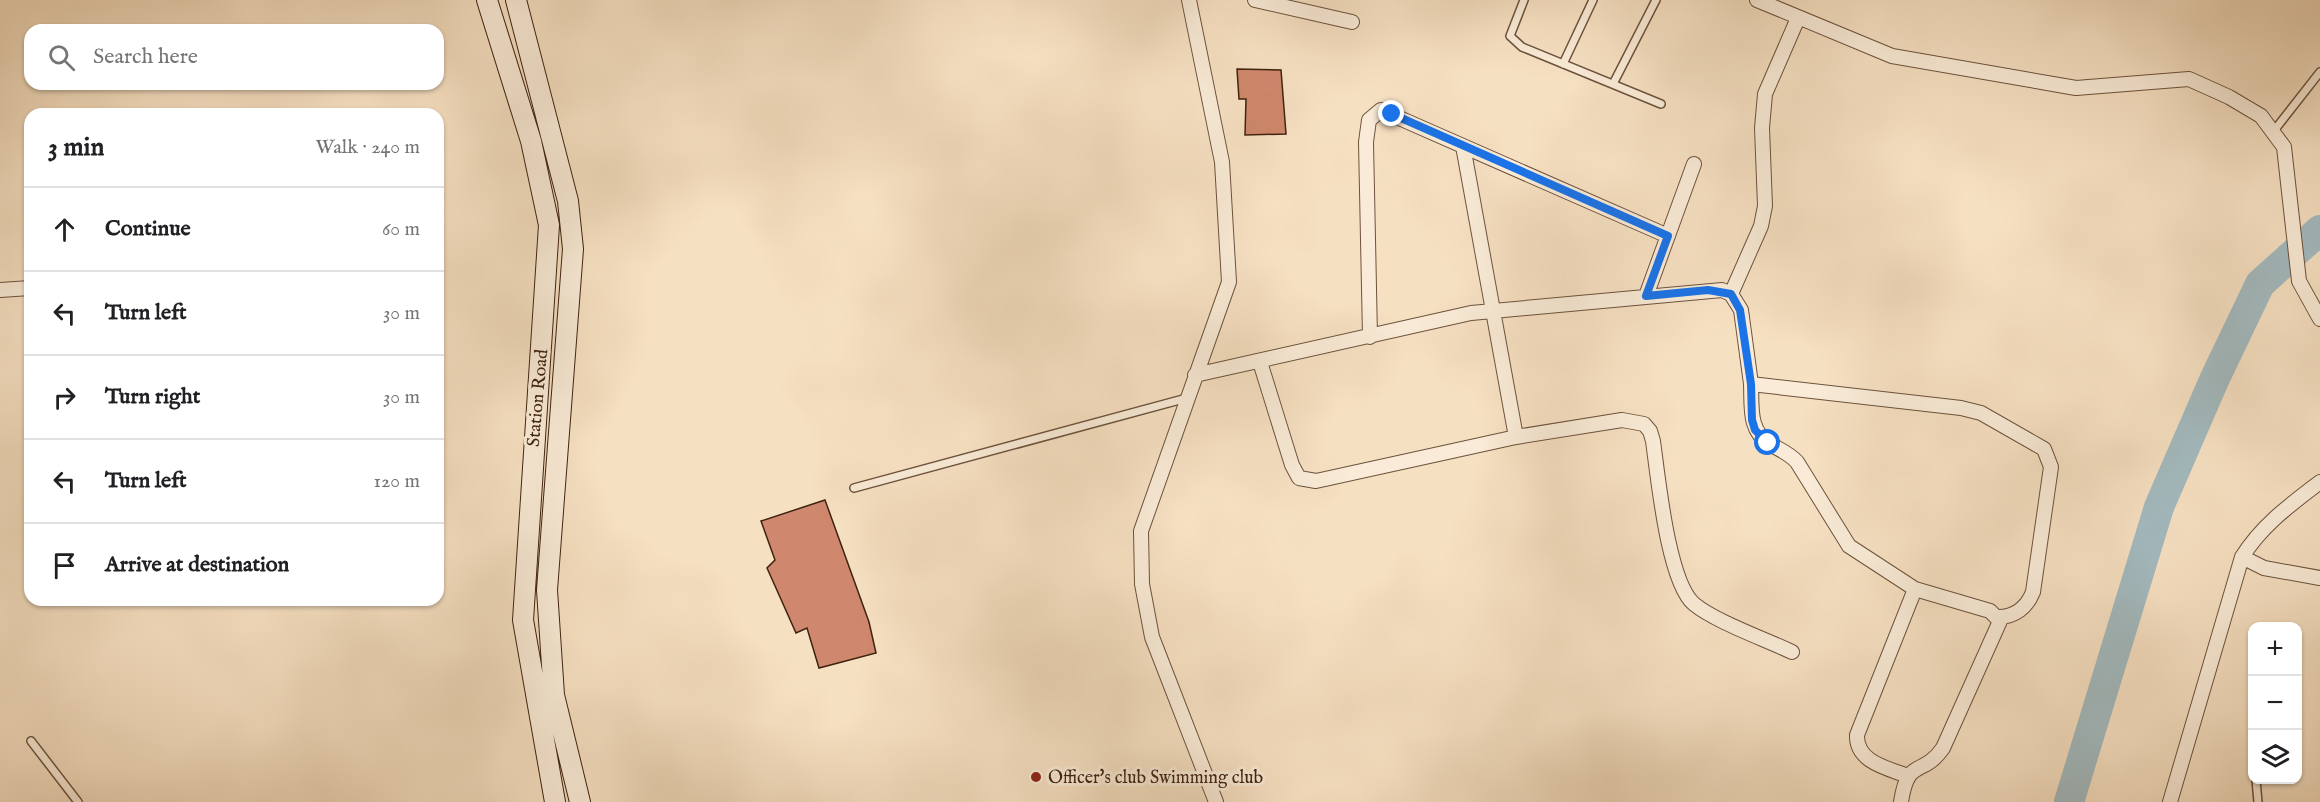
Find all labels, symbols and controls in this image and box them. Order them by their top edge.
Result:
search box [24,24,444,90]
icon: search [45,41,78,74]
text: Search here [93,43,198,71]
route end [1378,100,1404,126]
text: 3 min [48,131,104,164]
text: Walk · 240 m [315,135,420,160]
icon: ahead [48,213,81,246]
text: Continue [105,215,191,243]
text: 60 m [382,217,420,242]
icon: left [48,297,81,330]
text: Turn left [105,299,187,327]
text: 30 m [383,301,420,326]
street label: Station Road [523,348,554,448]
icon: right [48,381,81,414]
text: Turn right [105,383,200,411]
text: 30 m [383,385,420,410]
route start [1754,429,1780,455]
icon: left [48,465,81,498]
text: Turn left [105,467,187,495]
text: 120 m [374,469,420,494]
icon: arrive [48,549,81,582]
text: Arrive at destination [105,551,289,579]
map controls [2248,622,2302,784]
button: + [2248,622,2302,676]
button: − [2248,676,2302,730]
button: layers [2248,730,2302,784]
place label: Officer's club Swimming club [1048,767,1264,790]
marker: Officer's club Swimming club [1029,770,1043,784]

